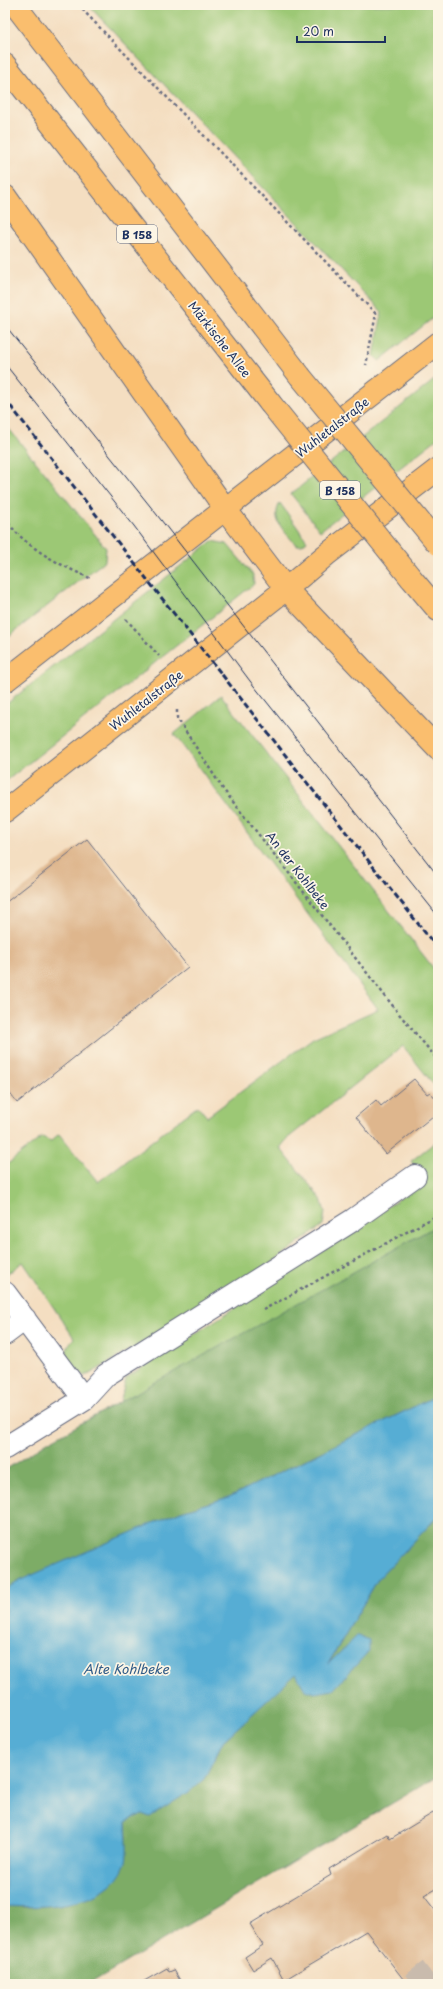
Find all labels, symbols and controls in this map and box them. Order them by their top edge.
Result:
scale bar [297,18,385,44]
text: 20 m [303,22,334,40]
road number: B 158 [117,225,157,243]
street label: Märkische Allee [184,297,256,381]
street label: Wuhletalstraße [291,393,373,461]
road number: B 158 [320,481,360,499]
street label: Wuhletalstraße [105,666,187,734]
street label: An der Kohlbeke [262,827,334,913]
water label: Alte Kohlbeke [83,1659,170,1678]

